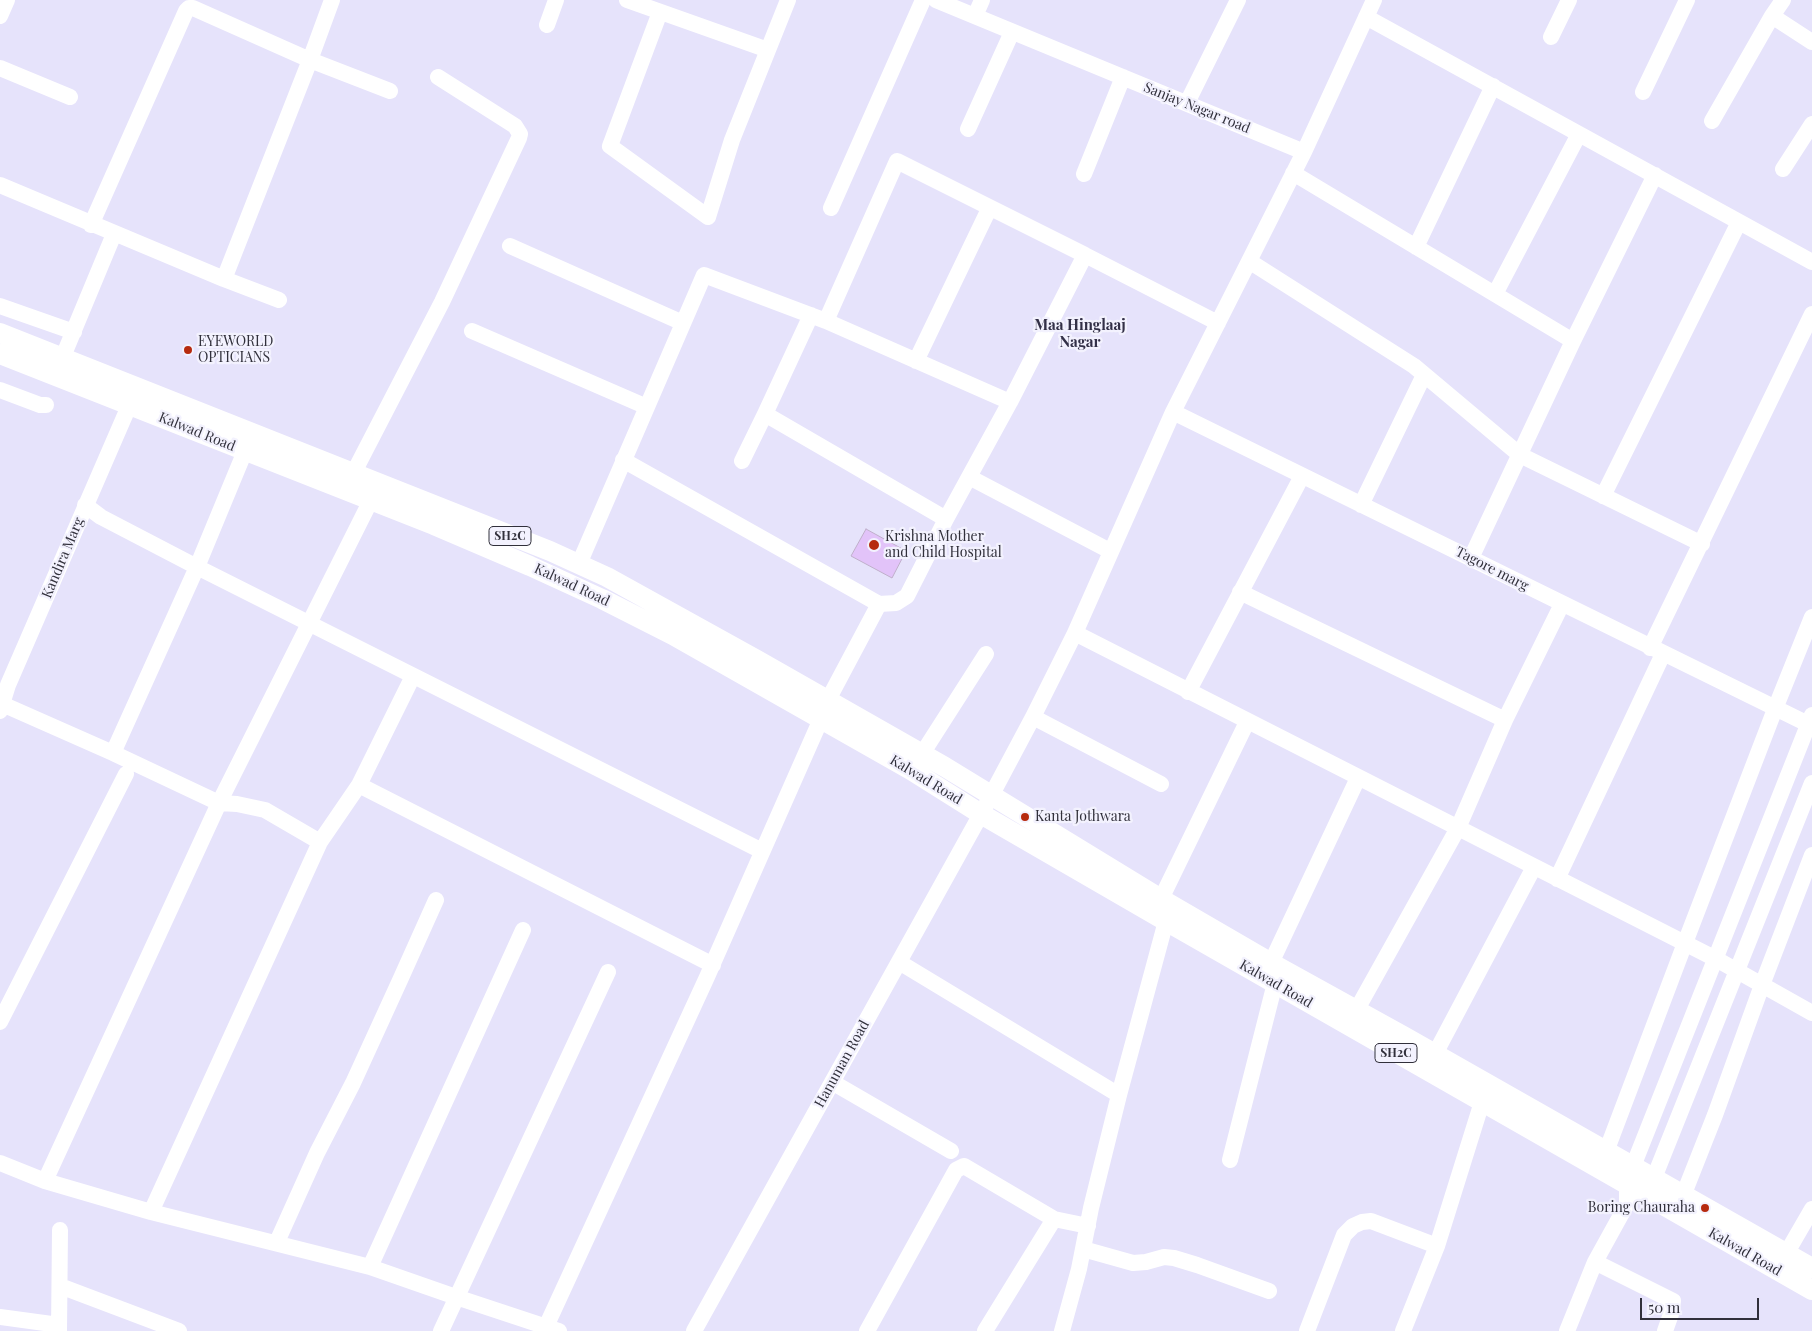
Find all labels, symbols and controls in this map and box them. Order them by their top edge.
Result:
street label: Sanjay Nagar road [1141,79,1253,137]
district label: Maa Hinglaaj Nagar [1034,316,1126,351]
place label: EYEWORLD OPTICIANS [198,334,273,367]
marker: EYEWORLD OPTICIANS [182,344,194,356]
street label: Kalwad Road [156,409,238,455]
street label: Kandira Marg [38,515,88,601]
road number: SH2C [489,526,531,546]
place label: Krishna Mother and Child Hospital [885,529,1002,562]
marker: Krishna Mother and Child Hospital [867,538,881,552]
street label: Tagore marg [1453,543,1531,595]
street label: Kalwad Road [532,560,612,610]
street label: Kalwad Road [887,752,965,808]
place label: Kanta Jothwara [1035,809,1131,825]
marker: Kanta Jothwara [1019,811,1031,823]
street label: Kalwad Road [1237,956,1315,1012]
street label: Hanuman Road [811,1017,873,1111]
road number: SH2C [1375,1044,1417,1062]
place label: Boring Chauraha [1588,1200,1695,1216]
marker: Boring Chauraha [1699,1202,1711,1214]
street label: Kalwad Road [1706,1224,1784,1280]
scale bar [1642,1288,1761,1320]
text: 50 m [1648,1297,1680,1317]

